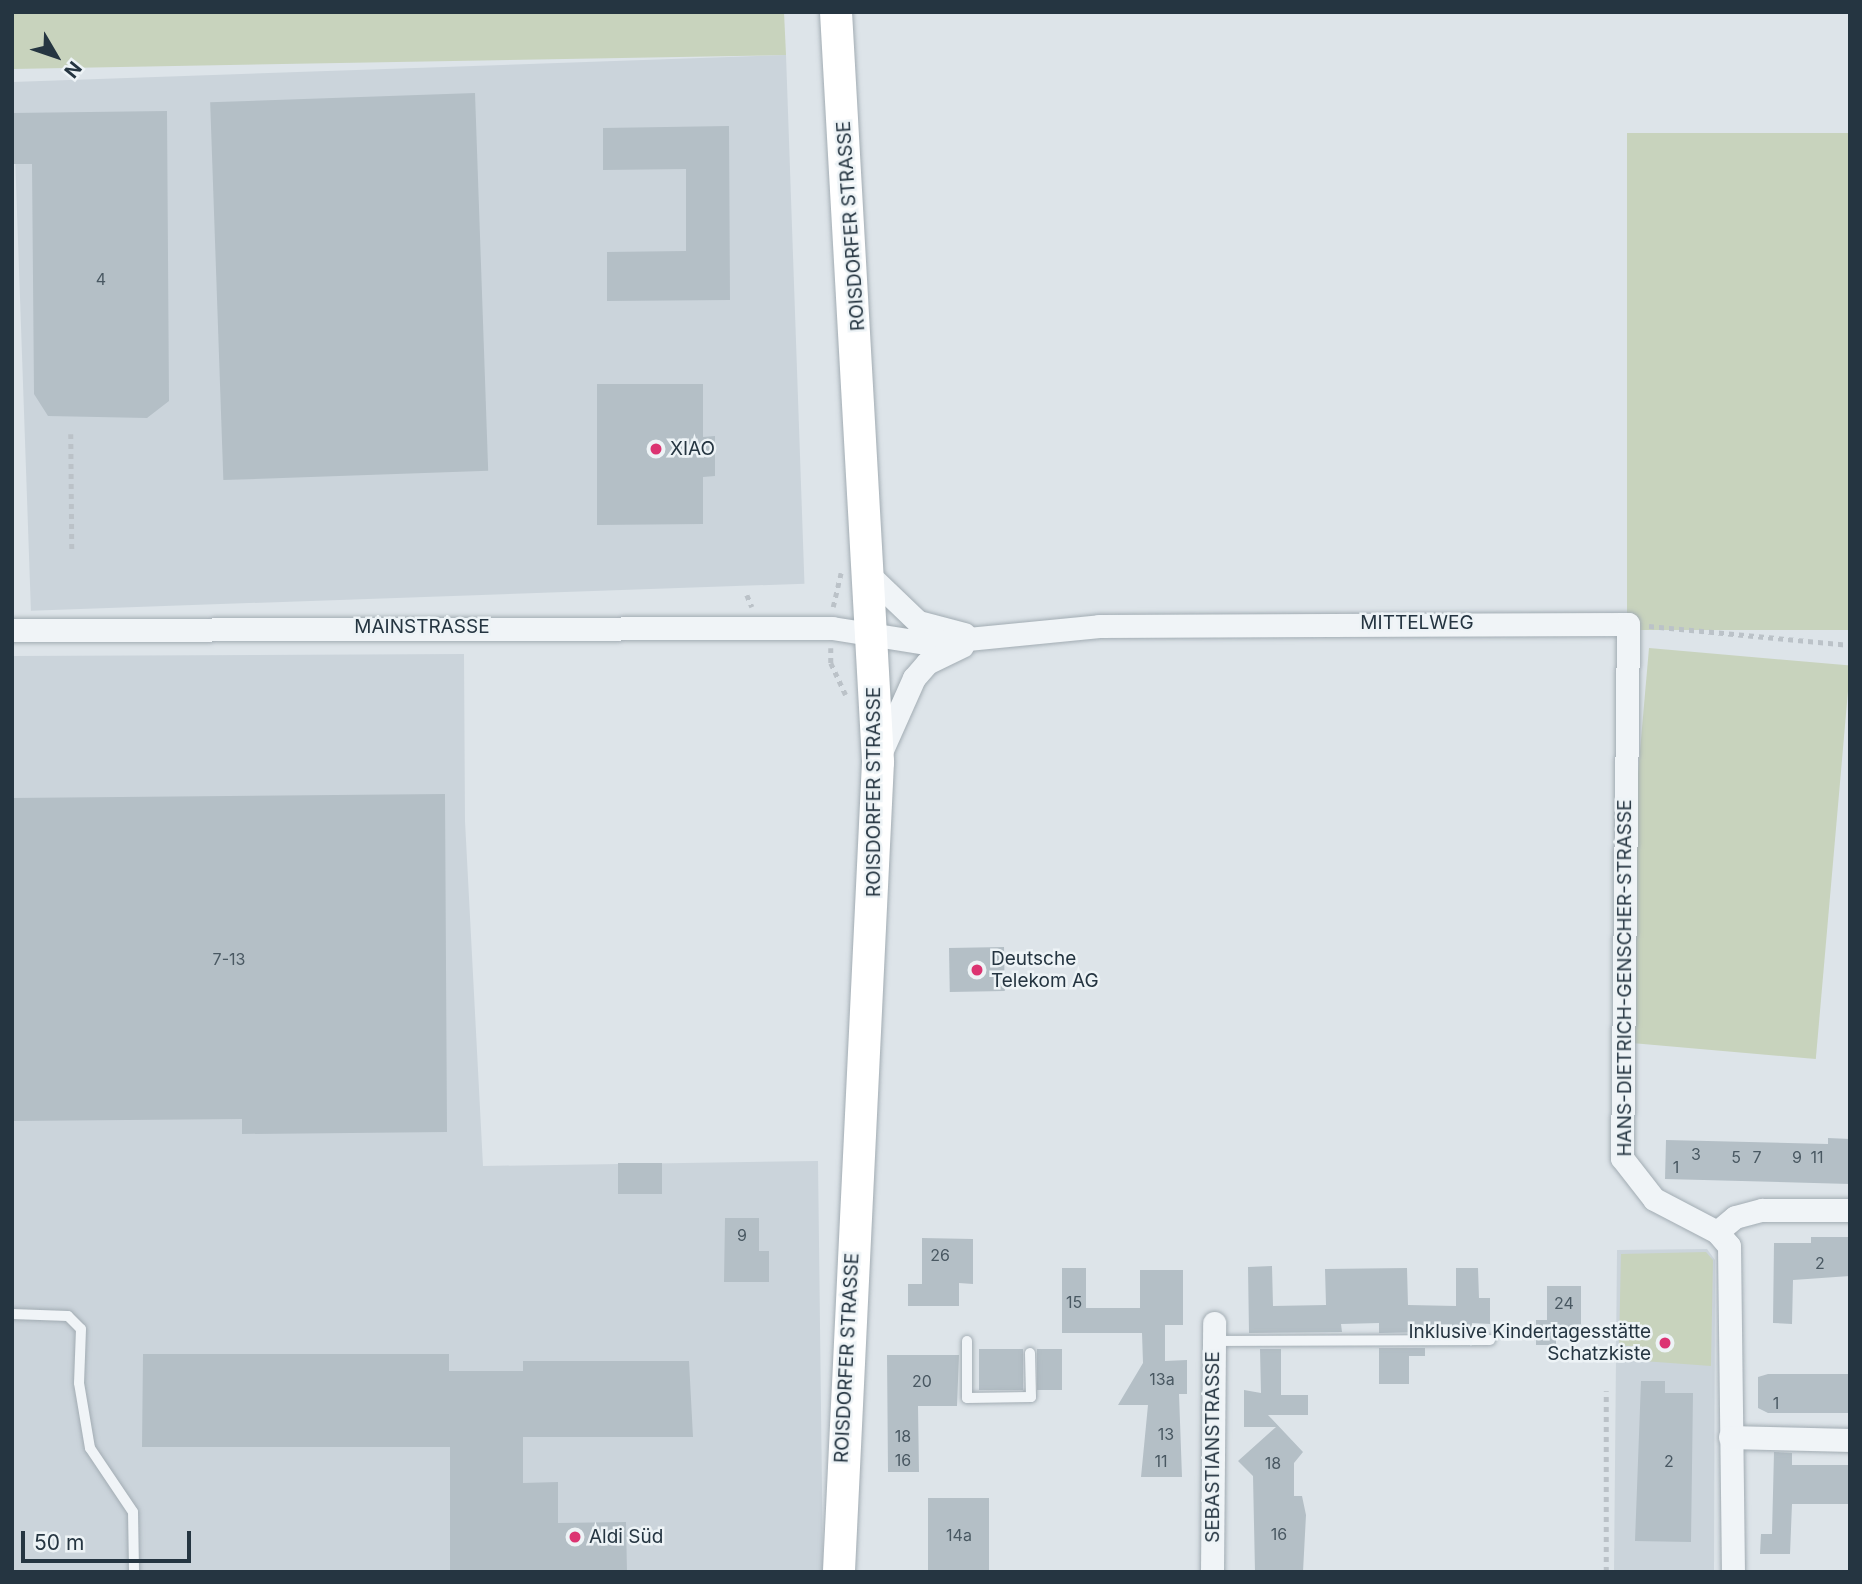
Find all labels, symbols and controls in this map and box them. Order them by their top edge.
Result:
north arrow [21,21,91,91]
text: N [59,57,86,82]
street label: ROISDORFER STRASSE [832,120,870,332]
house number: 4 [96,269,106,289]
place label: XIAO [670,438,715,460]
marker: XIAO [648,441,664,457]
street label: MITTELWEG [1360,612,1474,634]
street label: MAINSTRASSE [354,616,490,638]
street label: ROISDORFER STRASSE [863,687,885,897]
street label: HANS-DIETRICH-GENSCHER-STRASSE [1614,799,1636,1157]
place label: Deutsche Telekom AG [991,948,1099,992]
house number: 7-13 [213,949,245,969]
marker: Deutsche Telekom AG [969,962,985,978]
house number: 3 [1691,1144,1701,1164]
house number: 5 [1731,1147,1741,1167]
house number: 7 [1752,1147,1762,1167]
house number: 9 [1792,1147,1802,1167]
house number: 11 [1810,1147,1824,1167]
house number: 1 [1673,1157,1679,1177]
house number: 9 [737,1225,747,1245]
house number: 26 [930,1245,950,1265]
street label: ROISDORFER STRASSE [830,1252,864,1464]
house number: 2 [1815,1253,1825,1273]
house number: 15 [1066,1292,1082,1312]
house number: 24 [1554,1293,1574,1313]
place label: Inklusive Kindertagesstätte Schatzkiste [1408,1321,1651,1365]
marker: Inklusive Kindertagesstätte Schatzkiste [1657,1335,1673,1351]
street label: SEBASTIANSTRASSE [1202,1351,1224,1543]
house number: 13a [1149,1369,1175,1389]
house number: 20 [912,1371,932,1391]
house number: 1 [1773,1393,1779,1413]
house number: 13 [1158,1424,1174,1444]
house number: 18 [895,1426,911,1446]
house number: 16 [895,1450,911,1470]
house number: 11 [1154,1451,1168,1471]
house number: 2 [1664,1451,1674,1471]
house number: 18 [1265,1453,1281,1473]
scale bar [24,1518,194,1562]
house number: 16 [1271,1524,1287,1544]
house number: 14a [946,1525,972,1545]
place label: Aldi Süd [589,1526,663,1548]
marker: Aldi Süd [567,1529,583,1545]
text: 50 m [34,1530,84,1555]

